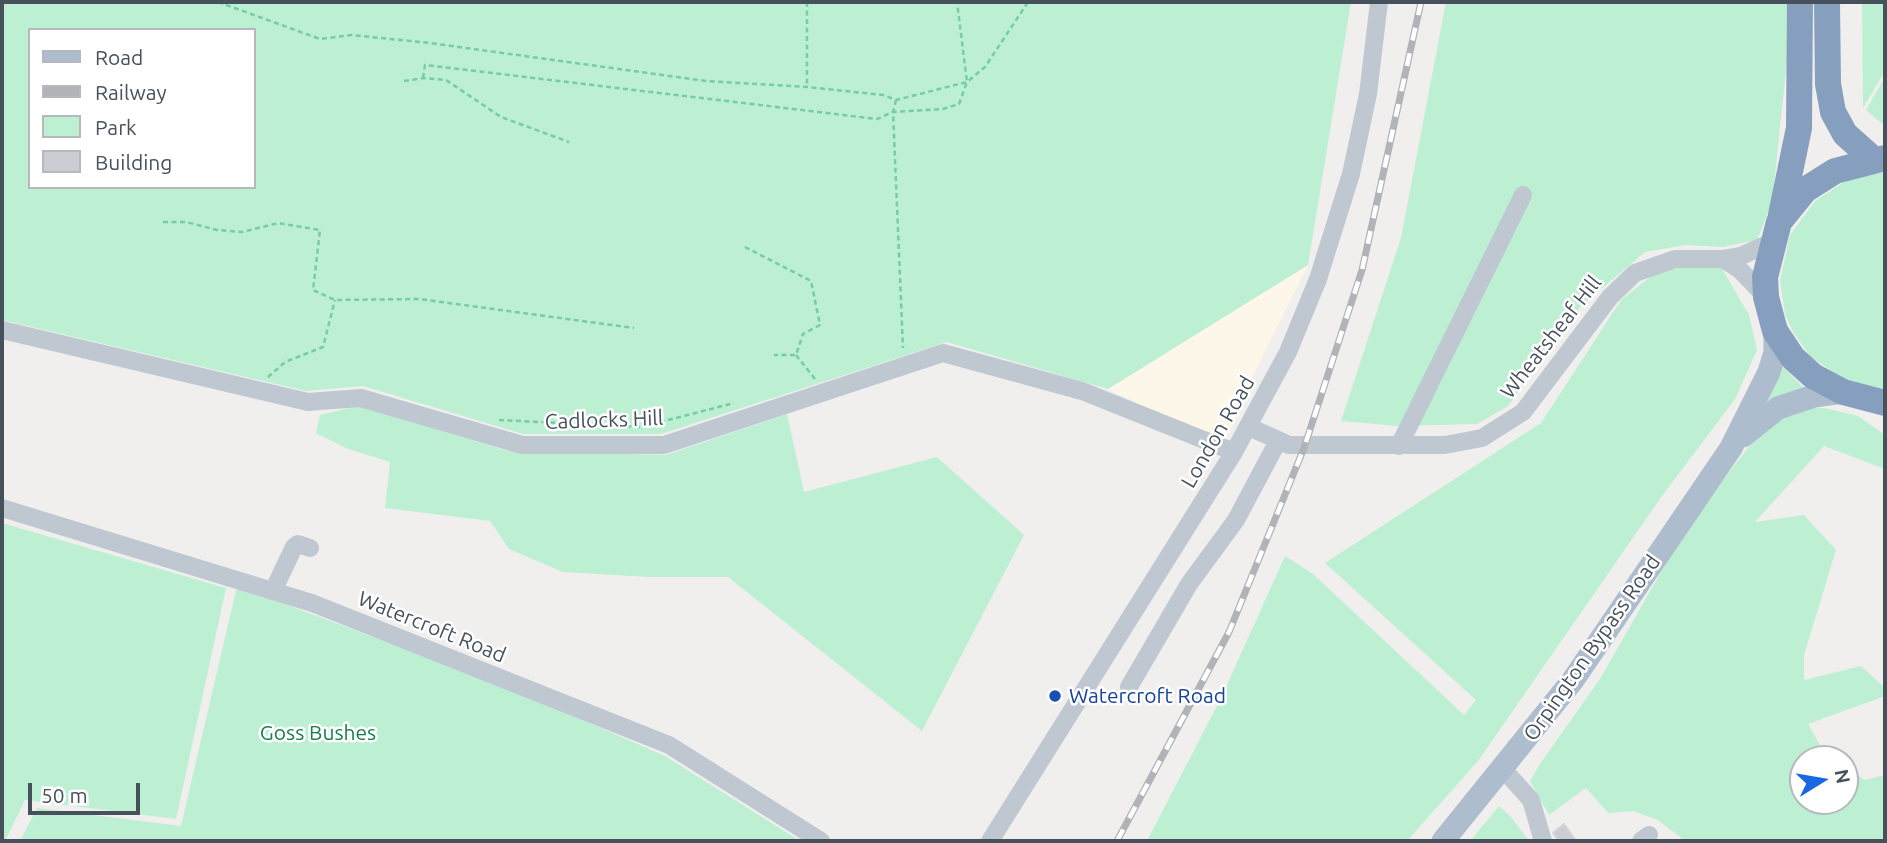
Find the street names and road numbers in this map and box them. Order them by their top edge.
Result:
street label: Wheatsheaf Hill [1495,271,1607,403]
street label: London Road [1176,372,1260,492]
street label: Cadlocks Hill [544,405,664,435]
street label: Orpington Bypass Road [1518,550,1666,746]
street label: Watercroft Road [354,586,510,668]

